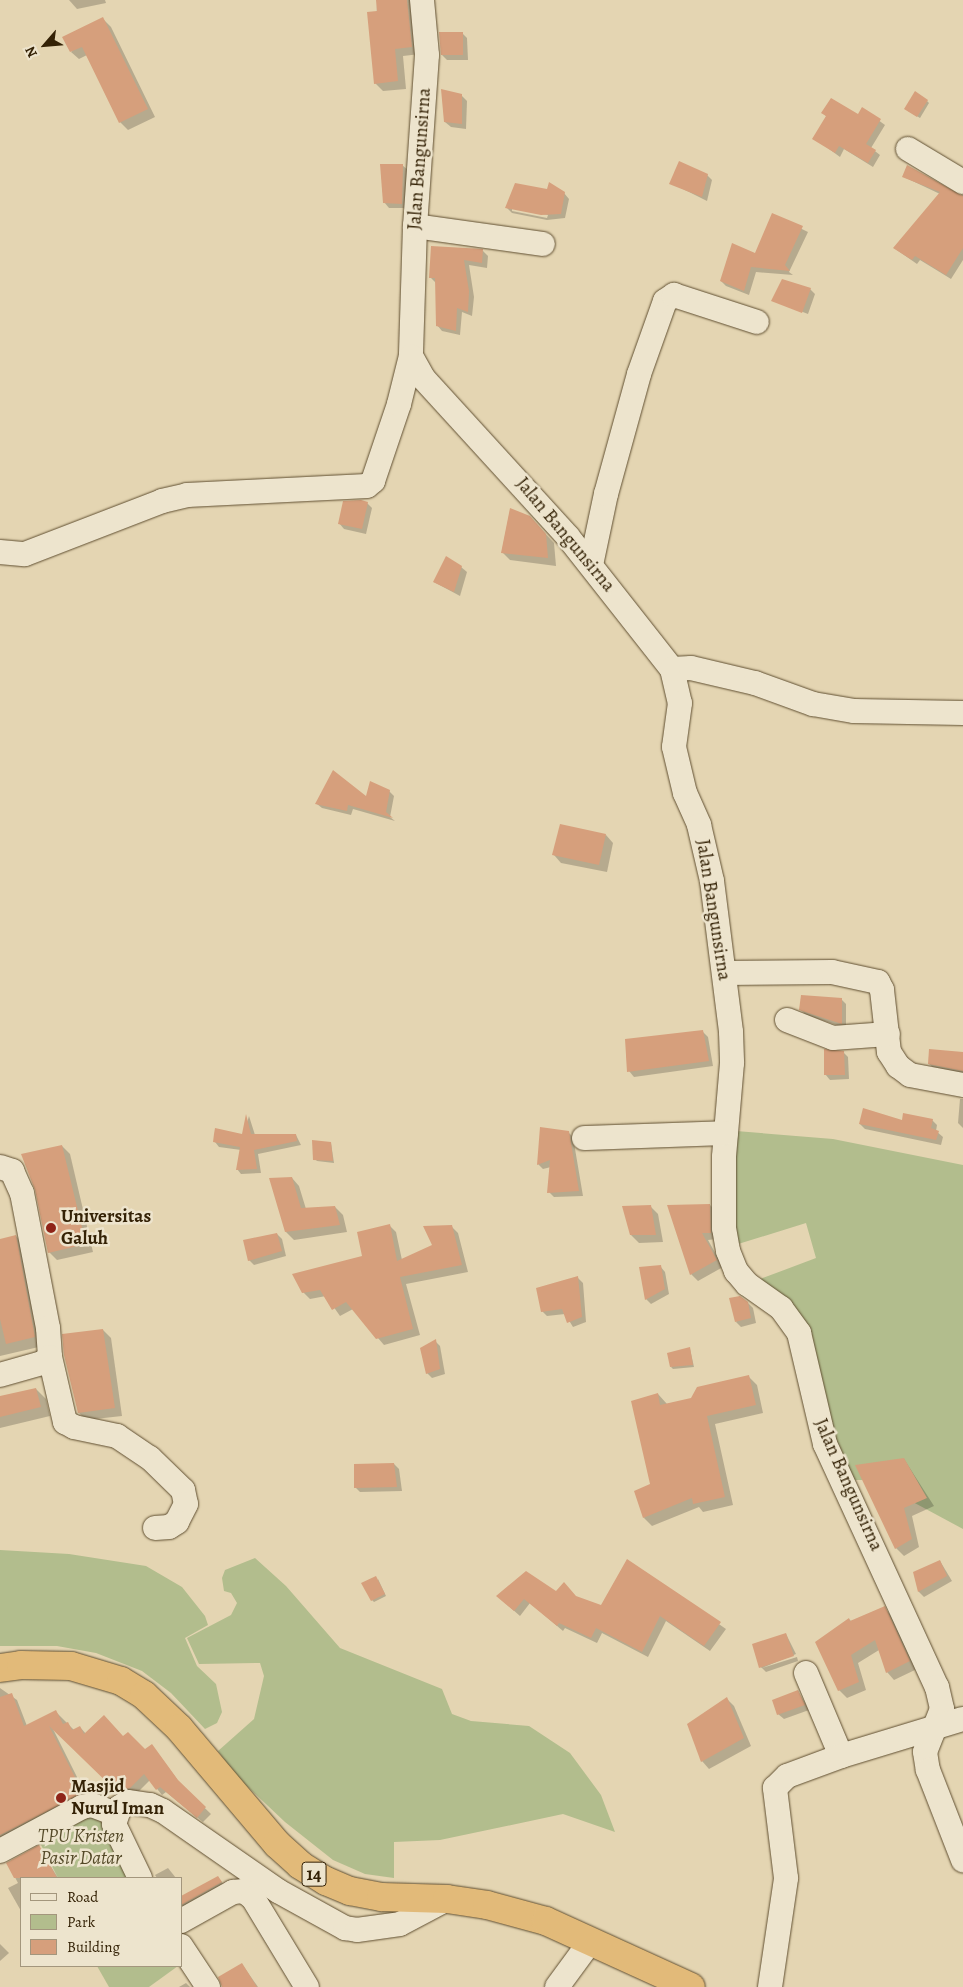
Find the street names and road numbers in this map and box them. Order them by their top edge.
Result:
street label: Jalan Bangunsirna [404,87,436,231]
street label: Jalan Bangunsirna [510,473,620,597]
street label: Jalan Bangunsirna [691,838,735,982]
street label: Jalan Bangunsirna [809,1415,887,1555]
road number: 14 [302,1858,326,1890]

